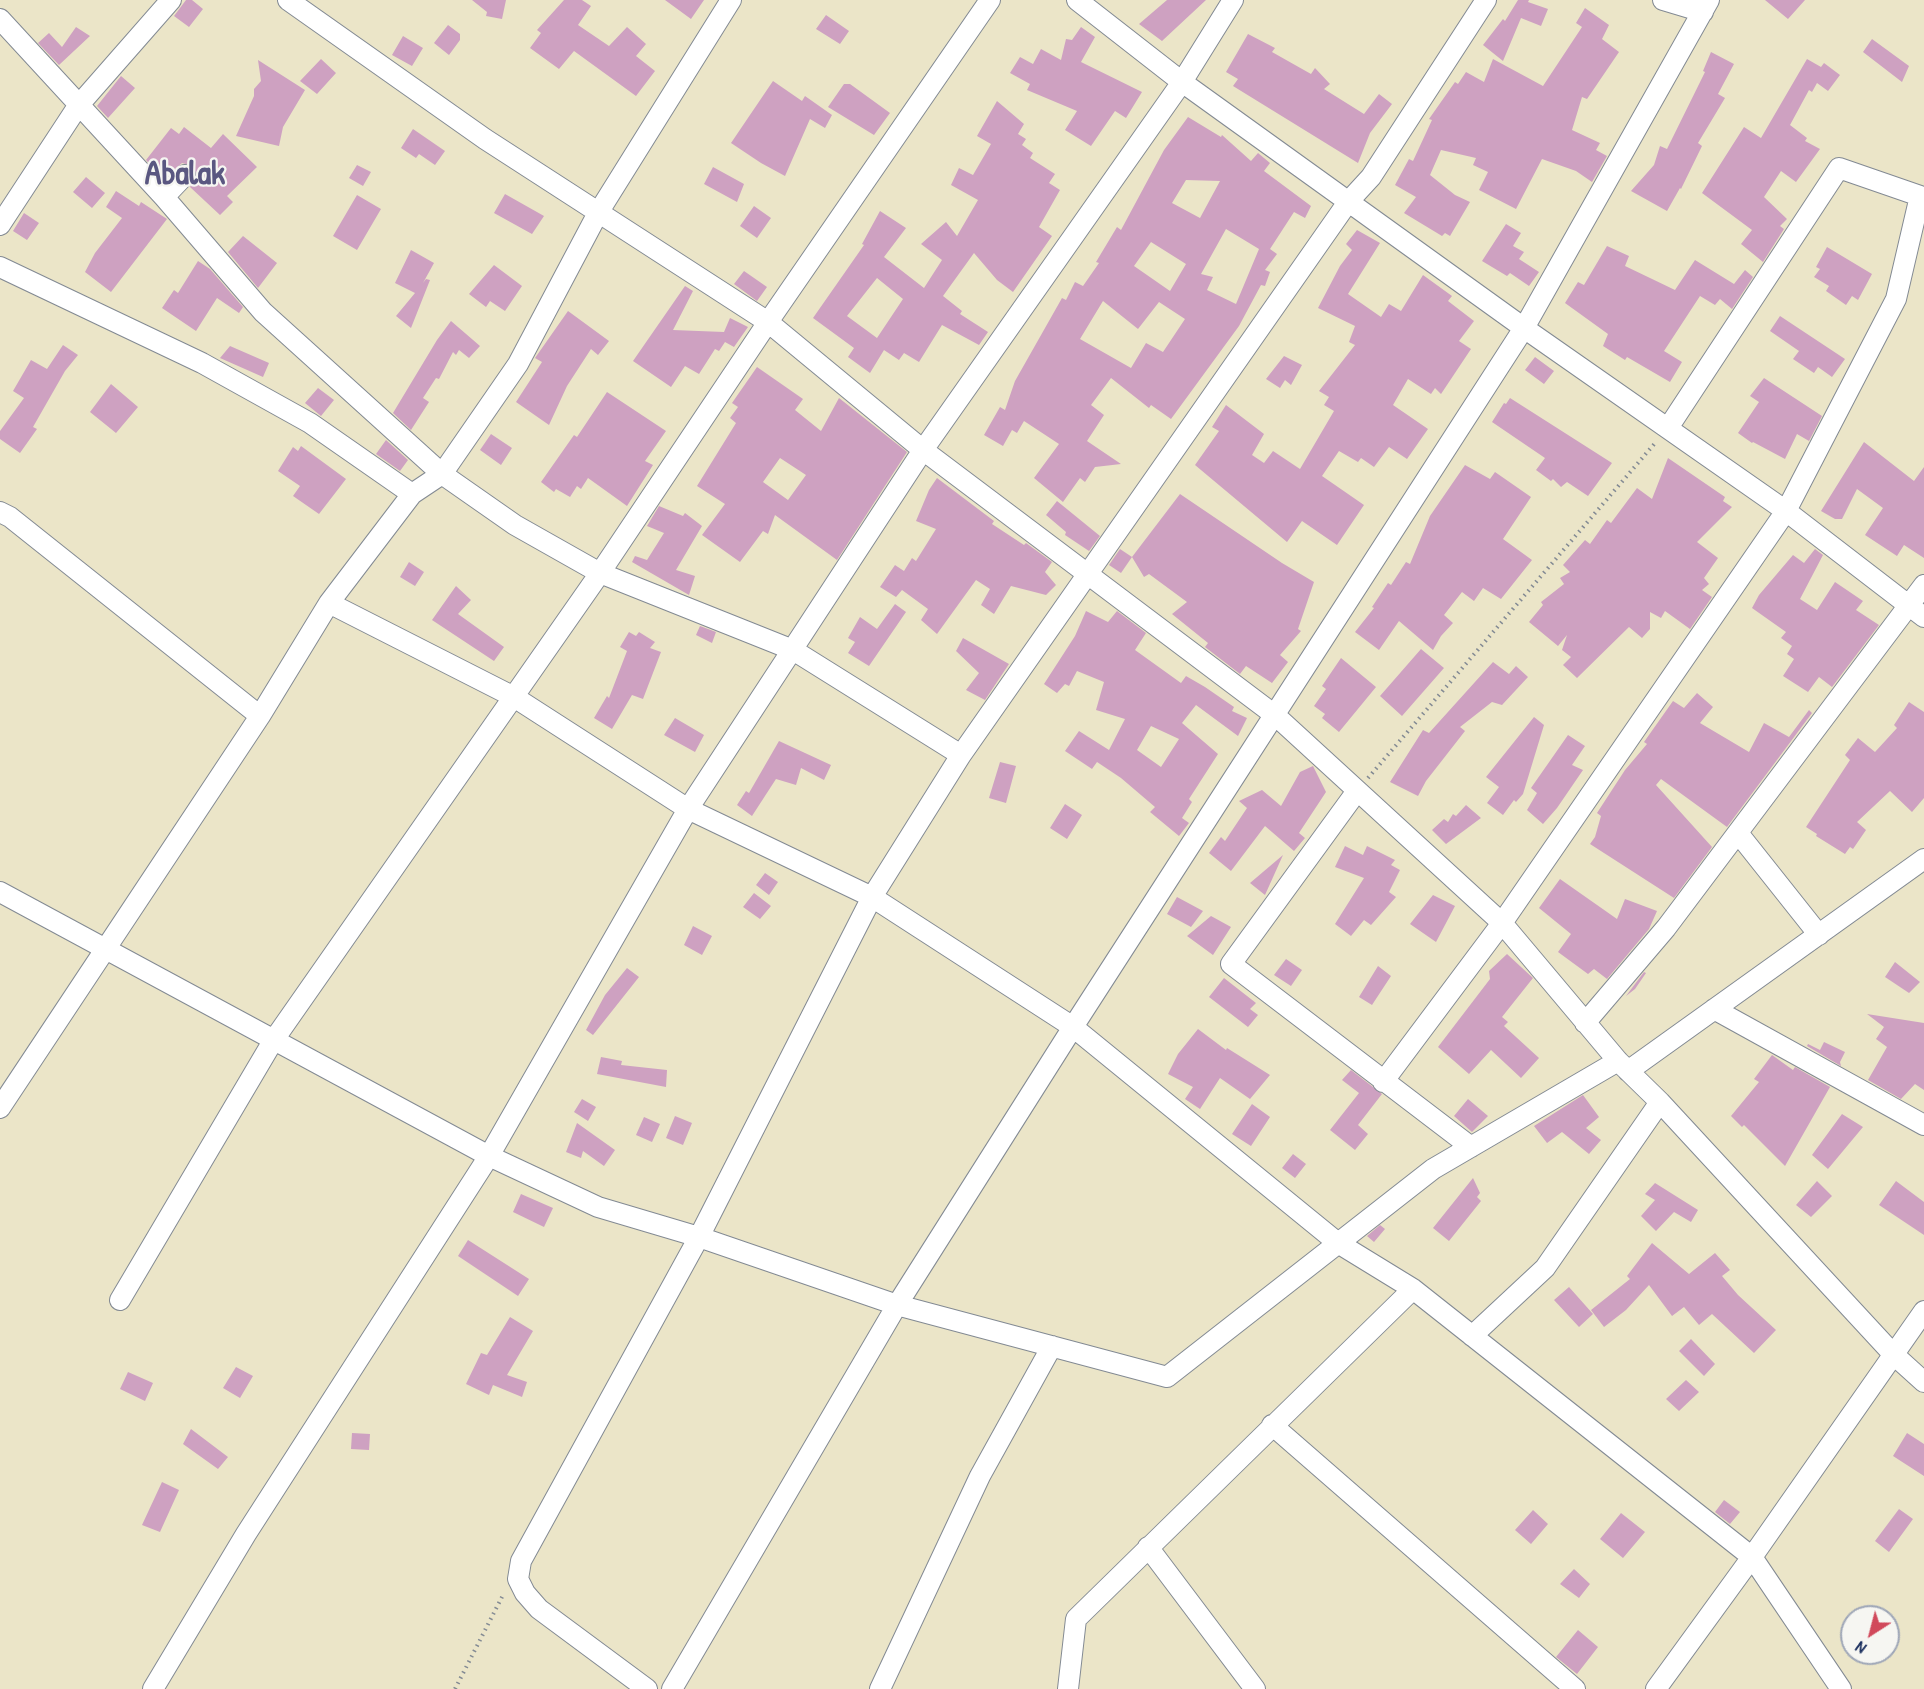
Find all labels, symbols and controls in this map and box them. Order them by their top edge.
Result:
district label: Abalak [145,155,225,195]
north arrow [1840,1605,1900,1665]
text: N [1851,1637,1871,1659]

